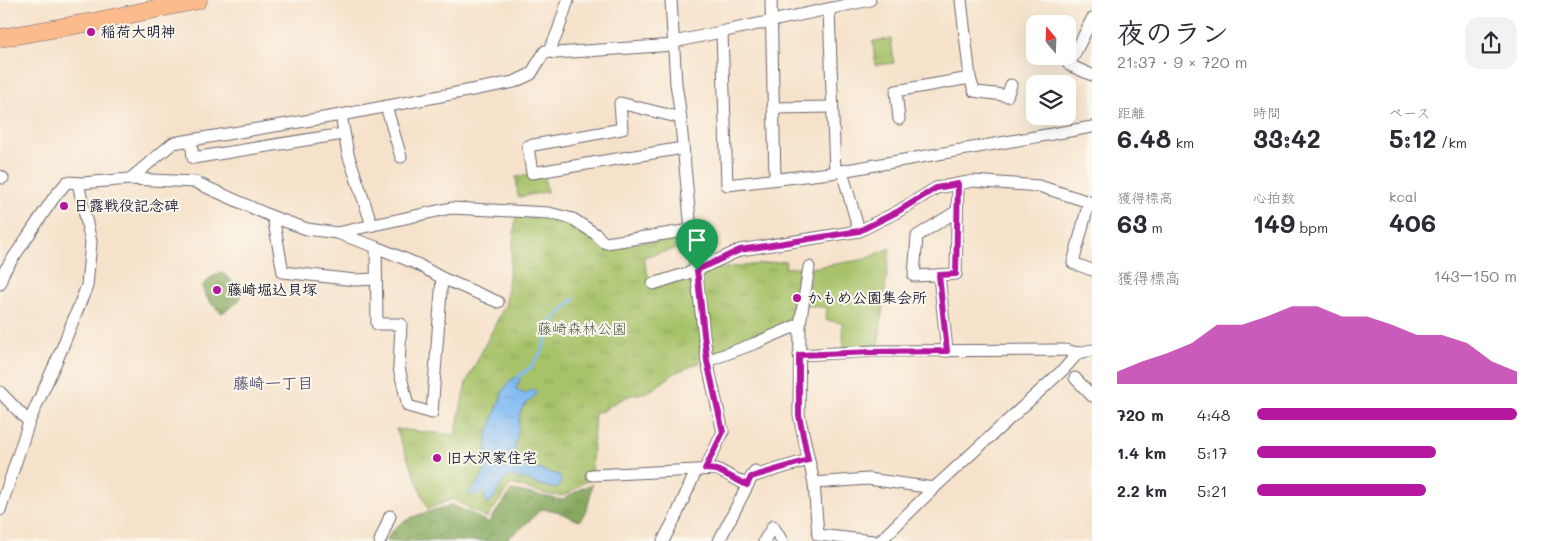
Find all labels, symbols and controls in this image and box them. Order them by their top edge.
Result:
text: 夜のラン [1117,14,1229,50]
north arrow [1026,15,1076,65]
map controls [1026,15,1076,125]
button: share [1465,17,1517,69]
place label: 稲荷大明神 [101,21,176,41]
marker: 稲荷大明神 [85,26,97,38]
text: 21:37 · 9 × 720 m [1117,51,1247,72]
button: layers [1026,75,1076,125]
text: 距離 [1117,103,1145,122]
text: 時間 [1253,103,1281,122]
text: ペース [1389,103,1430,122]
text: 6.48 [1117,122,1171,154]
text: 33:42 [1253,122,1321,154]
text: 5:12 [1389,122,1437,154]
text: km [1171,133,1194,152]
text: /km [1437,133,1467,152]
text: kcal [1389,187,1417,206]
text: 獲得標高 [1117,188,1173,207]
text: 心拍数 [1253,188,1295,207]
place label: 日露戦役記念碑 [74,195,179,215]
marker: 日露戦役記念碑 [58,200,70,212]
text: 406 [1389,206,1436,238]
text: 63 [1117,207,1147,239]
text: 149 [1253,207,1295,239]
text: m [1147,218,1163,237]
text: bpm [1295,218,1328,237]
pin [676,219,718,270]
icon: arrive [683,226,711,254]
text: 143–150 m [1434,265,1517,286]
text: 獲得標高 [1117,267,1181,288]
place label: 藤崎堀込貝塚 [227,279,317,299]
marker: 藤崎堀込貝塚 [211,284,223,296]
place label: かもめ公園集会所 [807,287,927,307]
marker: かもめ公園集会所 [791,292,803,304]
park label: 藤崎森林公園 [537,318,627,338]
district label: 藤崎一丁目 [233,372,313,393]
text: 720 m [1117,404,1164,425]
text: 4:48 [1197,404,1230,425]
text: 1.4 km [1117,442,1166,463]
text: 5:17 [1197,442,1227,463]
place label: 旧大沢家住宅 [447,447,537,467]
marker: 旧大沢家住宅 [431,452,443,464]
text: 2.2 km [1117,480,1167,501]
text: 5:21 [1197,480,1227,501]

